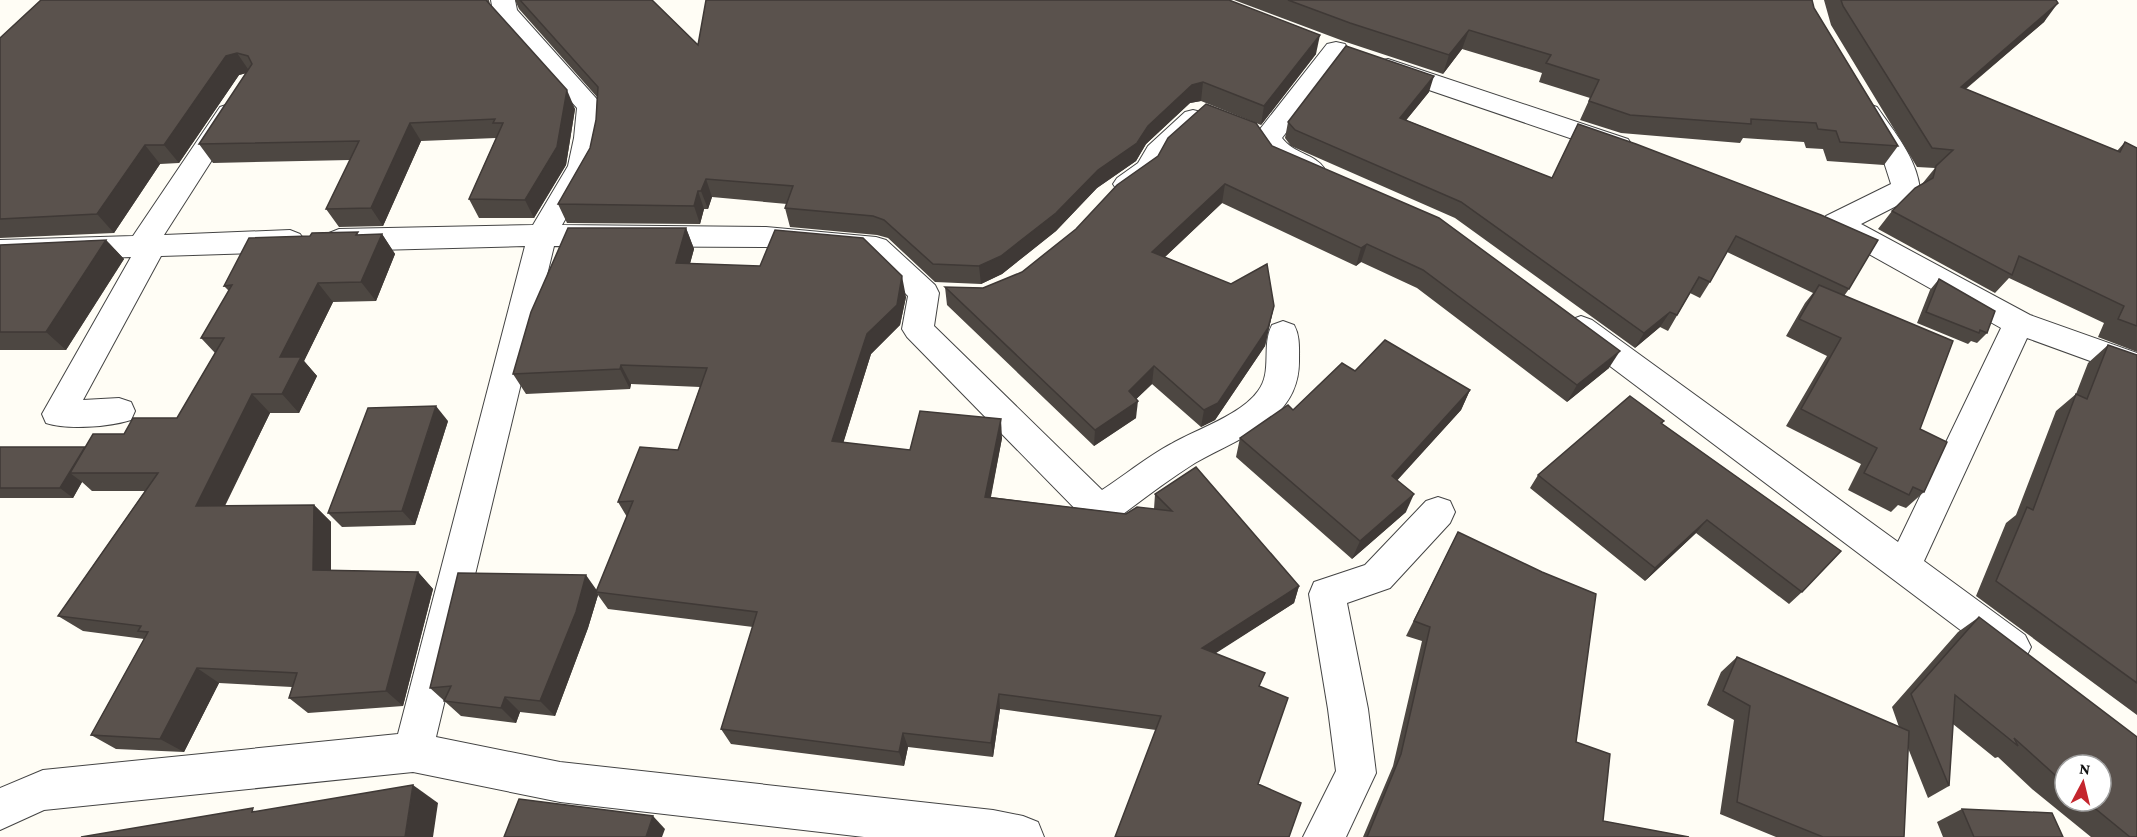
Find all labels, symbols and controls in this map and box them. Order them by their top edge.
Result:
north arrow [2053,753,2113,813]
text: N [2078,760,2091,778]

